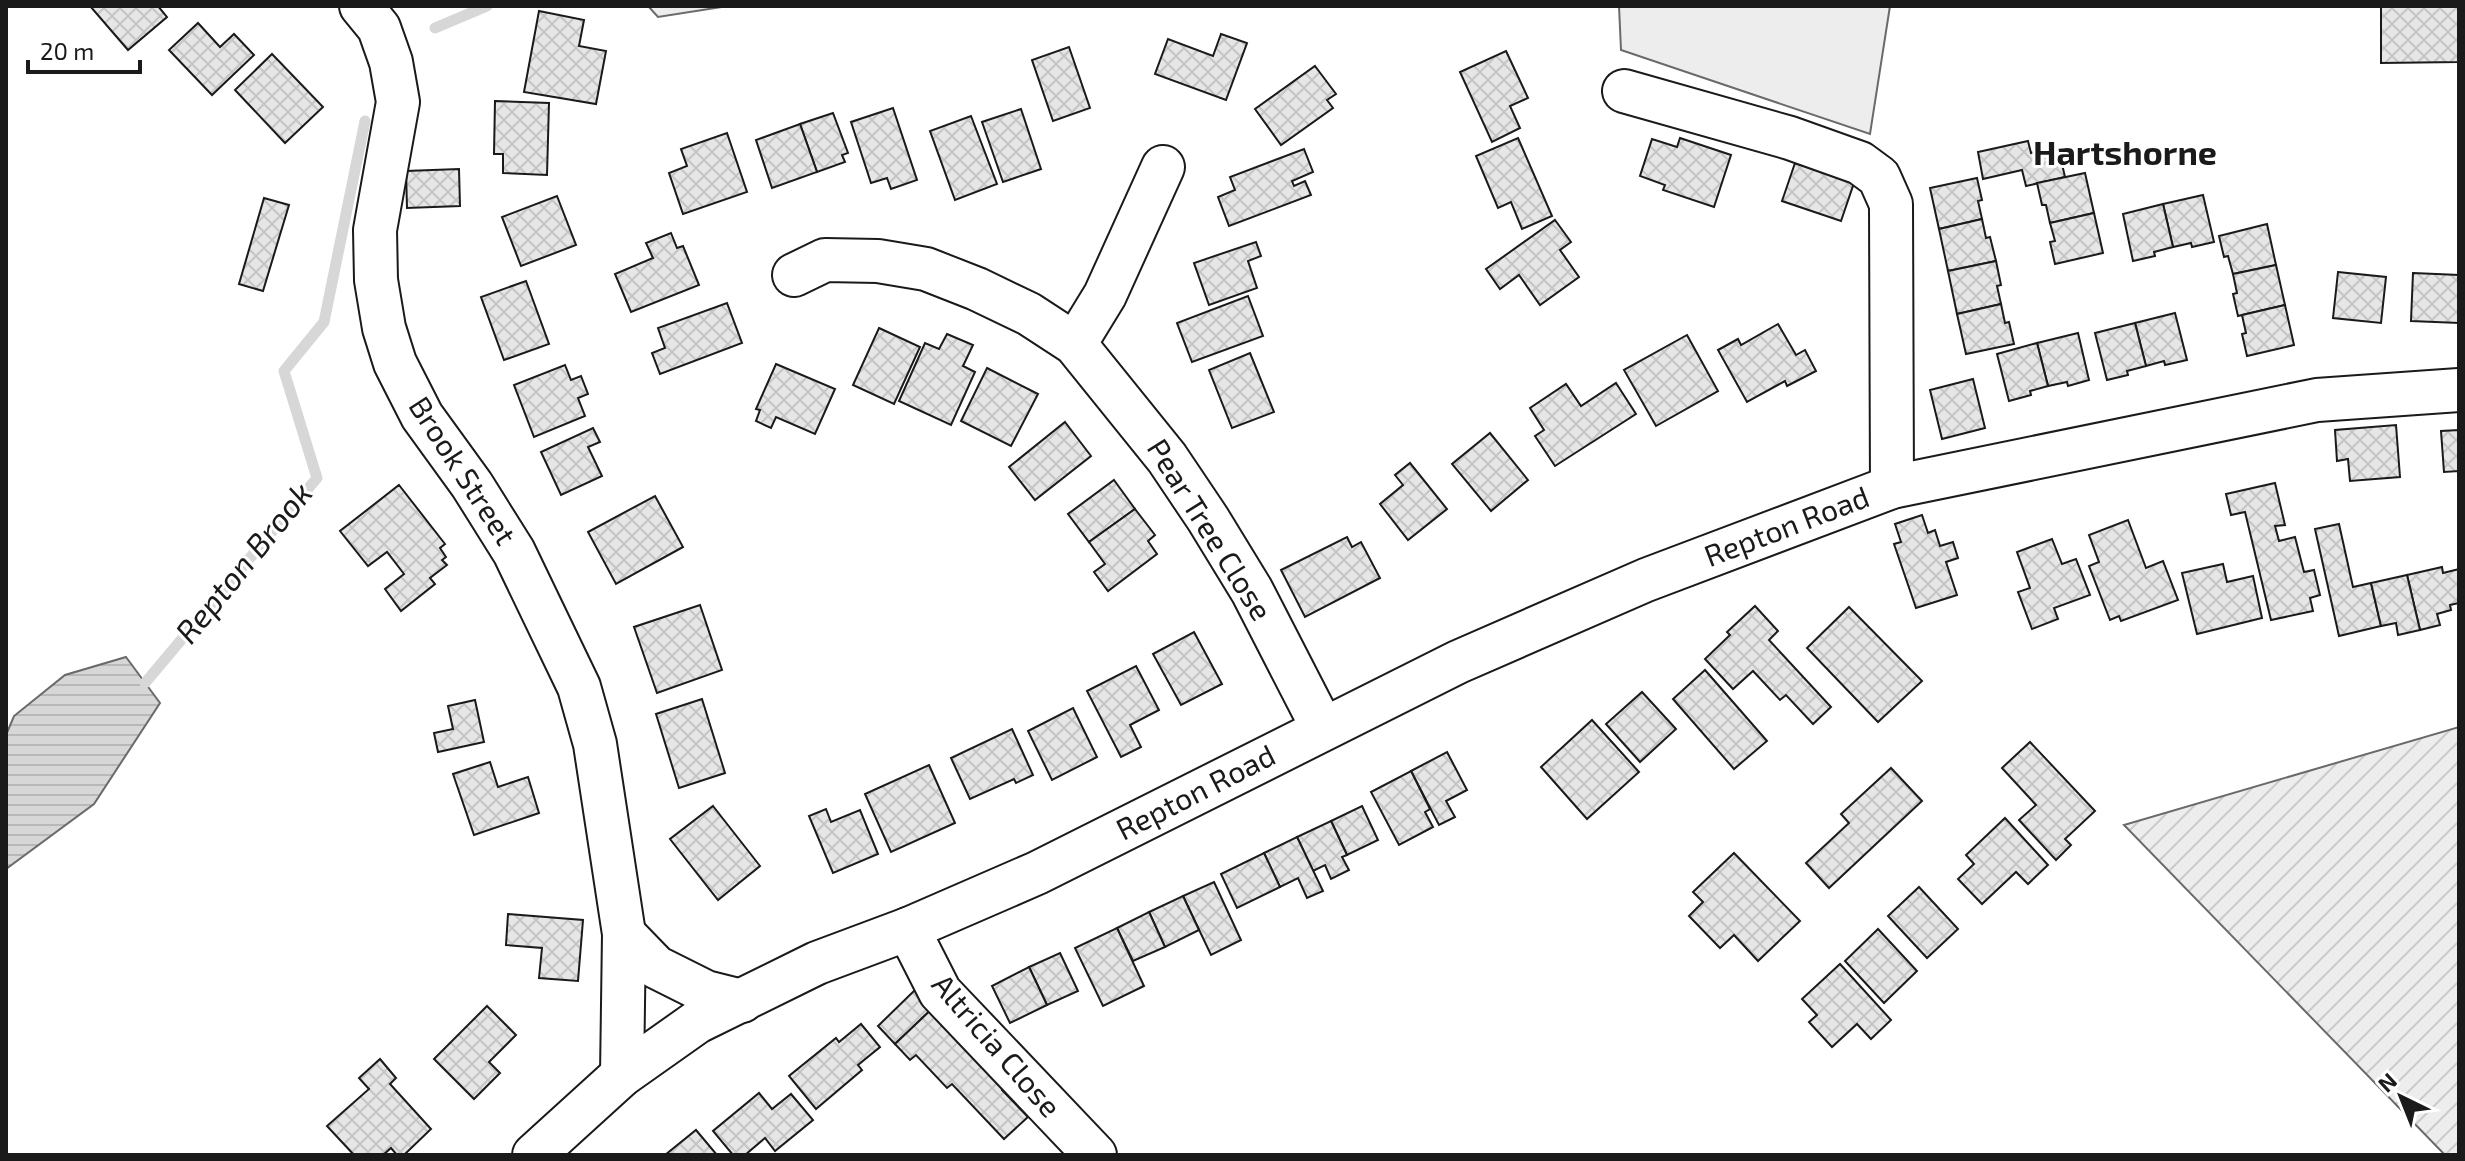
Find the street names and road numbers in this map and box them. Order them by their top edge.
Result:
street label: Brook Street [402,389,525,551]
street label: Pear Tree Close [1141,432,1281,626]
street label: Repton Road [1699,477,1874,573]
street label: Repton Road [1110,736,1281,847]
street label: Altricia Close [926,966,1069,1124]

